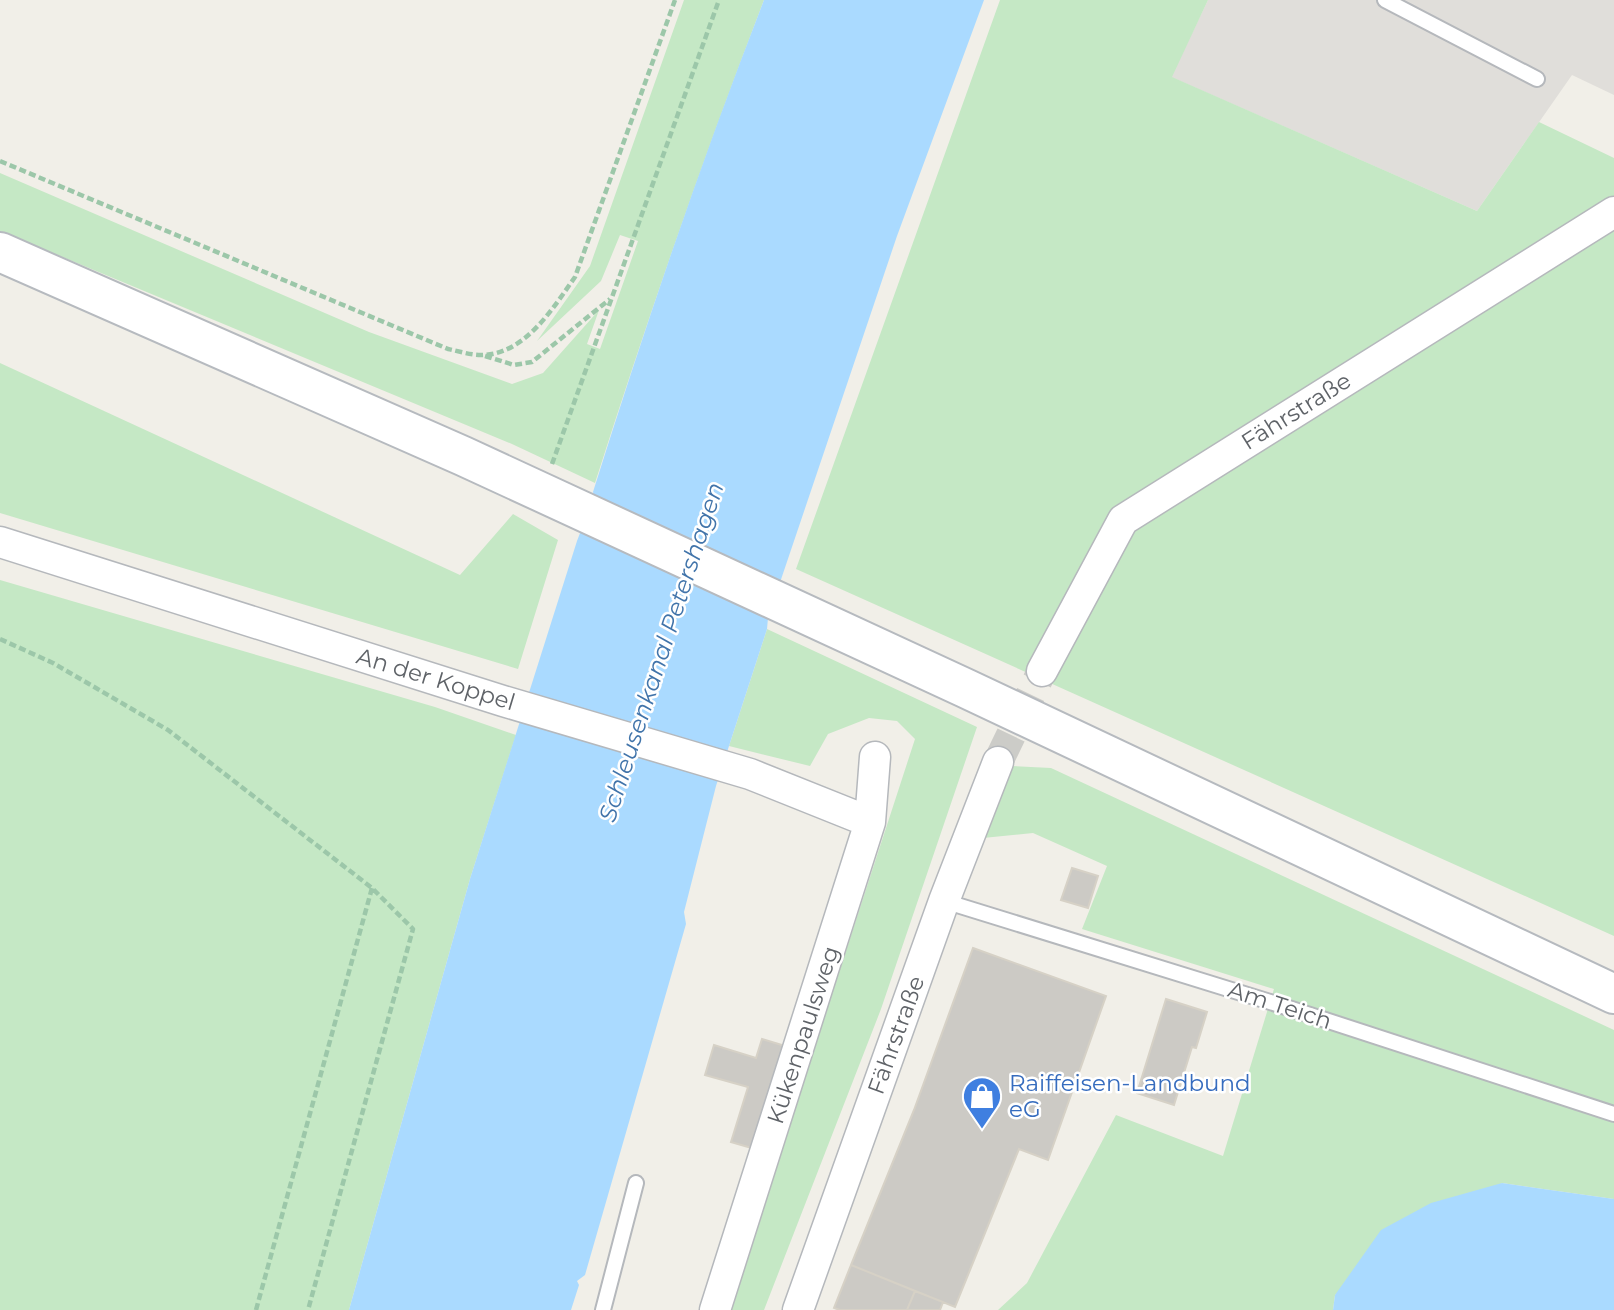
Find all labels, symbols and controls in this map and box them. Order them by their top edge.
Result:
street label: Fährstraße [1236,366,1356,456]
water label: Schleusenkanal Petershagen [592,479,730,825]
street label: An der Koppel [353,642,519,716]
street label: Kükenpaulsweg [761,943,845,1127]
street label: Fährstraße [862,972,930,1098]
street label: Am Teich [1225,975,1335,1035]
place label: Raiffeisen-Landbund eG [1009,1069,1251,1123]
shop icon: Raiffeisen-Landbund eG [961,1075,1003,1130]

